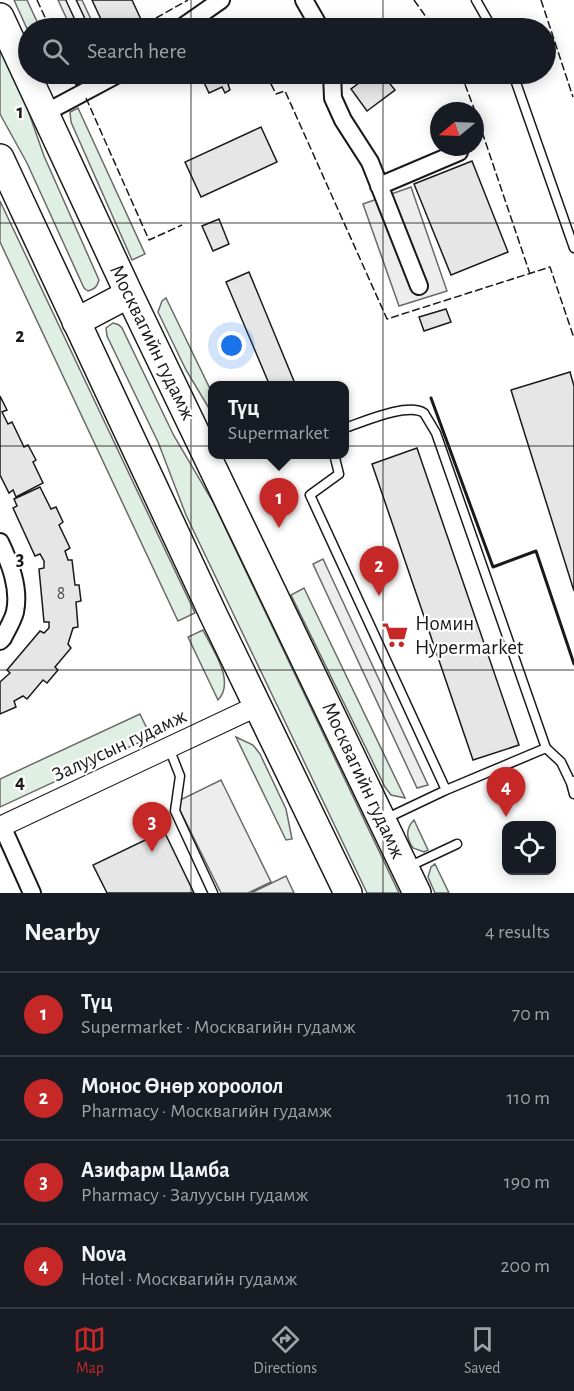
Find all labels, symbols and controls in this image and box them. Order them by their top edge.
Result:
search box [18,18,556,84]
icon: search [39,35,72,68]
text: Search here [87,40,186,62]
text: 1 [16,102,24,122]
north arrow [430,102,484,156]
street label: Москвагийн гудамж [106,261,199,424]
text: 2 [15,326,25,346]
your location [217,331,246,360]
popup [208,381,349,459]
text: Түц [228,397,259,419]
text: Supermarket [228,423,329,443]
pin: 1 [260,478,298,528]
pin: 2 [360,546,398,596]
text: 3 [16,549,24,569]
house number: 8 [57,585,65,603]
place label: Номин Hyрermarket [415,613,524,658]
supermarket icon: Номин Hyрermarket [380,620,410,650]
street label: Москвагийн гудамж [318,699,409,862]
street label: Залуусын гудамж [49,705,190,786]
pin: 4 [486,768,526,817]
text: 4 [15,772,25,792]
pin: 3 [132,802,172,852]
map controls [502,821,556,875]
button: locate [502,821,556,875]
text: Nearby [24,919,100,945]
text: 4 results [485,922,550,942]
text: Түц [81,991,113,1013]
text: 1 [40,1004,47,1024]
text: 70 m [512,1004,550,1024]
text: Supermarket · Москвагийн гудамж [81,1017,356,1037]
text: Монос Өнөр хороолол [81,1075,283,1097]
text: 2 [39,1088,48,1108]
text: 110 m [506,1088,550,1108]
text: Pharmacy · Москвагийн гудамж [81,1101,332,1121]
text: Азифарм Цамба [81,1159,230,1181]
text: 3 [39,1172,48,1192]
text: 190 m [504,1172,550,1192]
text: Pharmacy · Залуусын гудамж [81,1185,308,1205]
text: Nova [81,1243,127,1265]
text: 4 [38,1256,49,1276]
text: 200 m [500,1256,550,1276]
text: Hotel · Москвагийн гудамж [81,1269,298,1289]
tab: Map [73,1323,106,1378]
tab: Directions [253,1323,317,1378]
tab: Saved [464,1323,501,1378]

